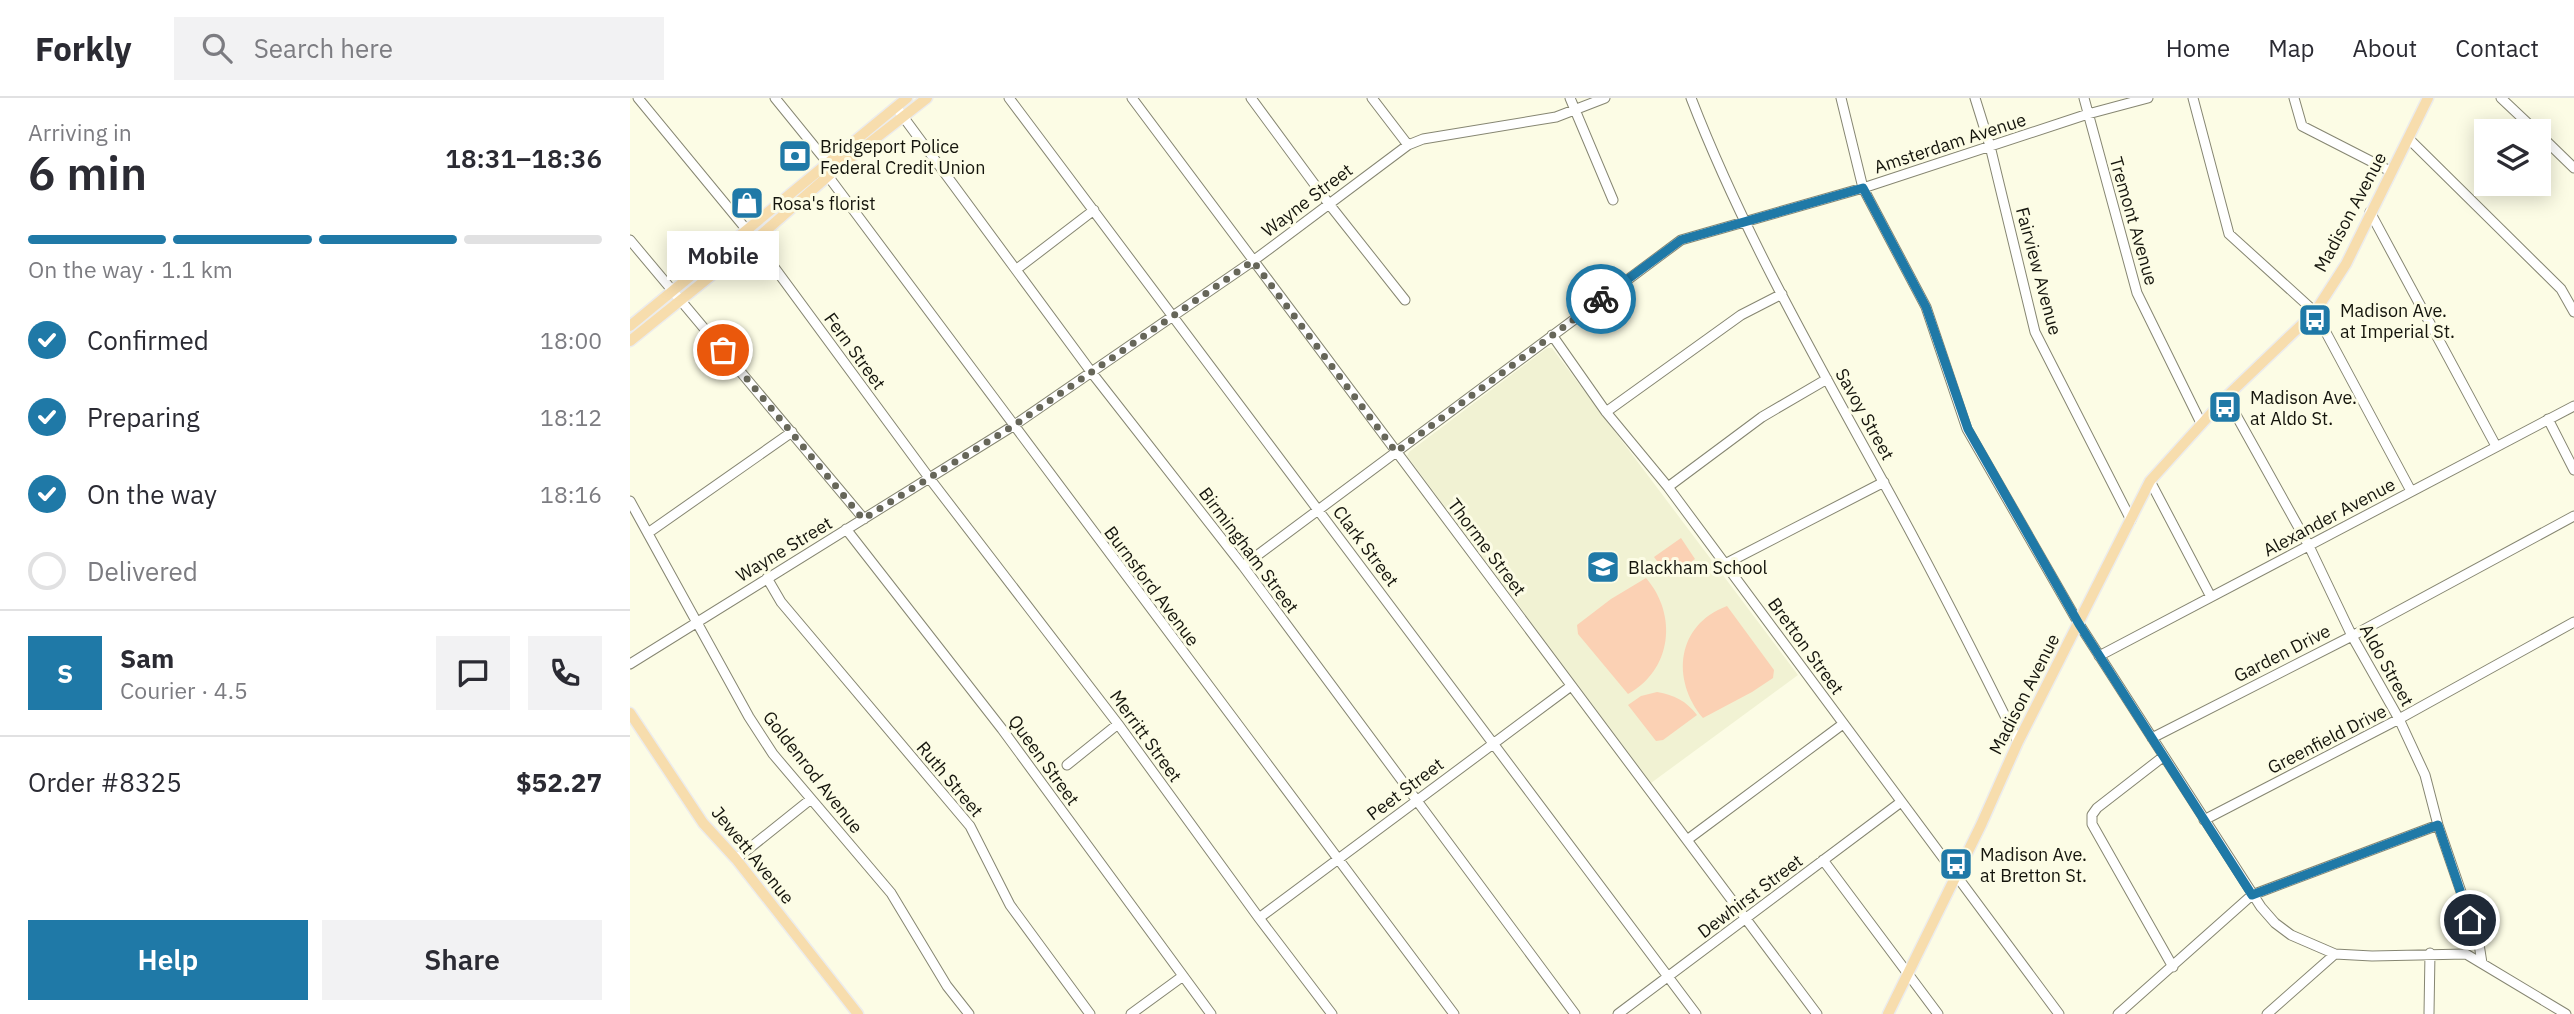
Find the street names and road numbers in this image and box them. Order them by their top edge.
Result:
street label: Amsterdam Avenue [1871,108,2029,178]
street label: Madison Avenue [2309,148,2391,276]
street label: Tremont Avenue [2105,154,2163,288]
street label: Wayne Street [1257,158,1357,242]
street label: Fairview Avenue [2011,204,2067,338]
street label: Fern Street [819,308,891,394]
street label: Savoy Street [1830,364,1900,464]
street label: Alexander Avenue [2259,472,2399,562]
street label: Birmingham Street [1194,482,1304,618]
street label: Thorme Street [1443,494,1531,600]
street label: Clark Street [1328,501,1404,591]
street label: Wayne Street [732,511,836,587]
street label: Burnsford Avenue [1099,521,1205,651]
street label: Bretton Street [1763,593,1849,699]
street label: Garden Drive [2230,619,2334,687]
street label: Aldo Street [2355,620,2419,710]
street label: Madison Avenue [1984,630,2064,758]
street label: Merritt Street [1105,685,1187,787]
street label: Greenfield Drive [2264,699,2390,779]
street label: Goldenrod Avenue [758,706,868,838]
street label: Queen Street [1003,710,1085,810]
street label: Ruth Street [912,736,988,822]
street label: Peet Street [1362,753,1448,825]
street label: Jewett Avenue [706,801,800,909]
street label: Dewhirst Street [1693,849,1807,943]

